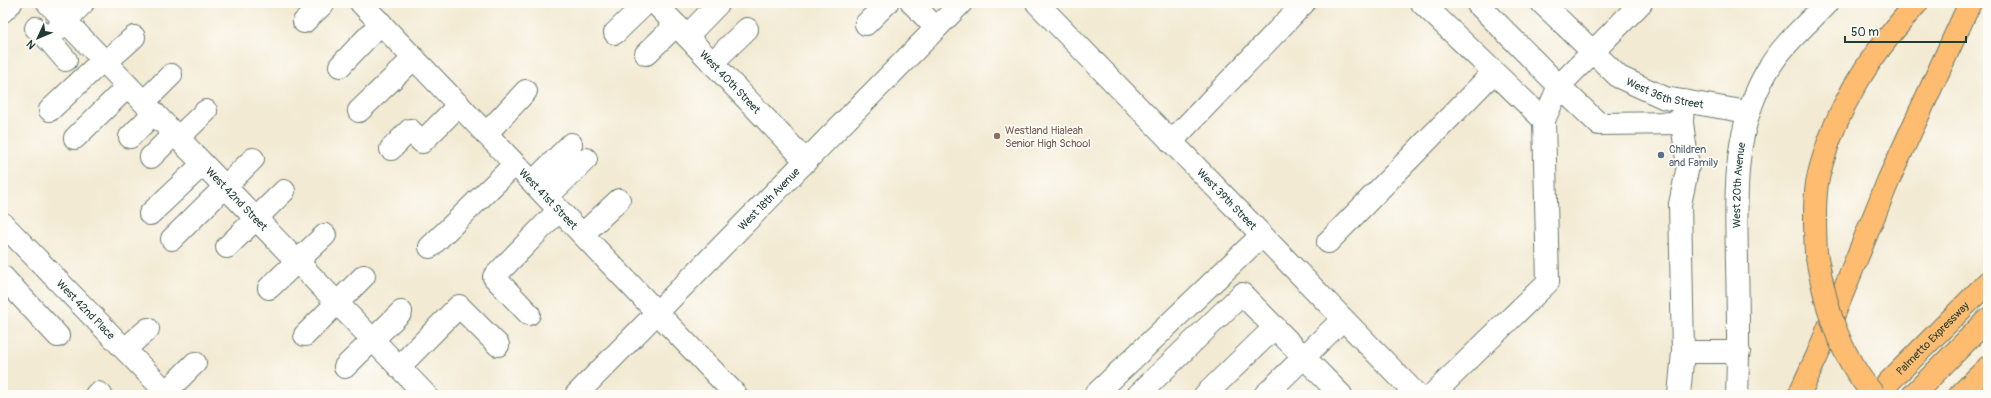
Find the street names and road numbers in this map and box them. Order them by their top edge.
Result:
street label: West 40th Street [697,48,764,116]
street label: West 36th Street [1624,75,1705,111]
street label: West 20th Avenue [1730,141,1748,228]
street label: West 42nd Street [203,164,271,234]
street label: West 18th Avenue [735,164,803,233]
street label: West 41st Street [516,166,581,232]
street label: West 39th Street [1194,166,1260,233]
street label: West 42nd Place [54,277,118,342]
street label: Palmetto Expressway [1893,299,1972,378]

